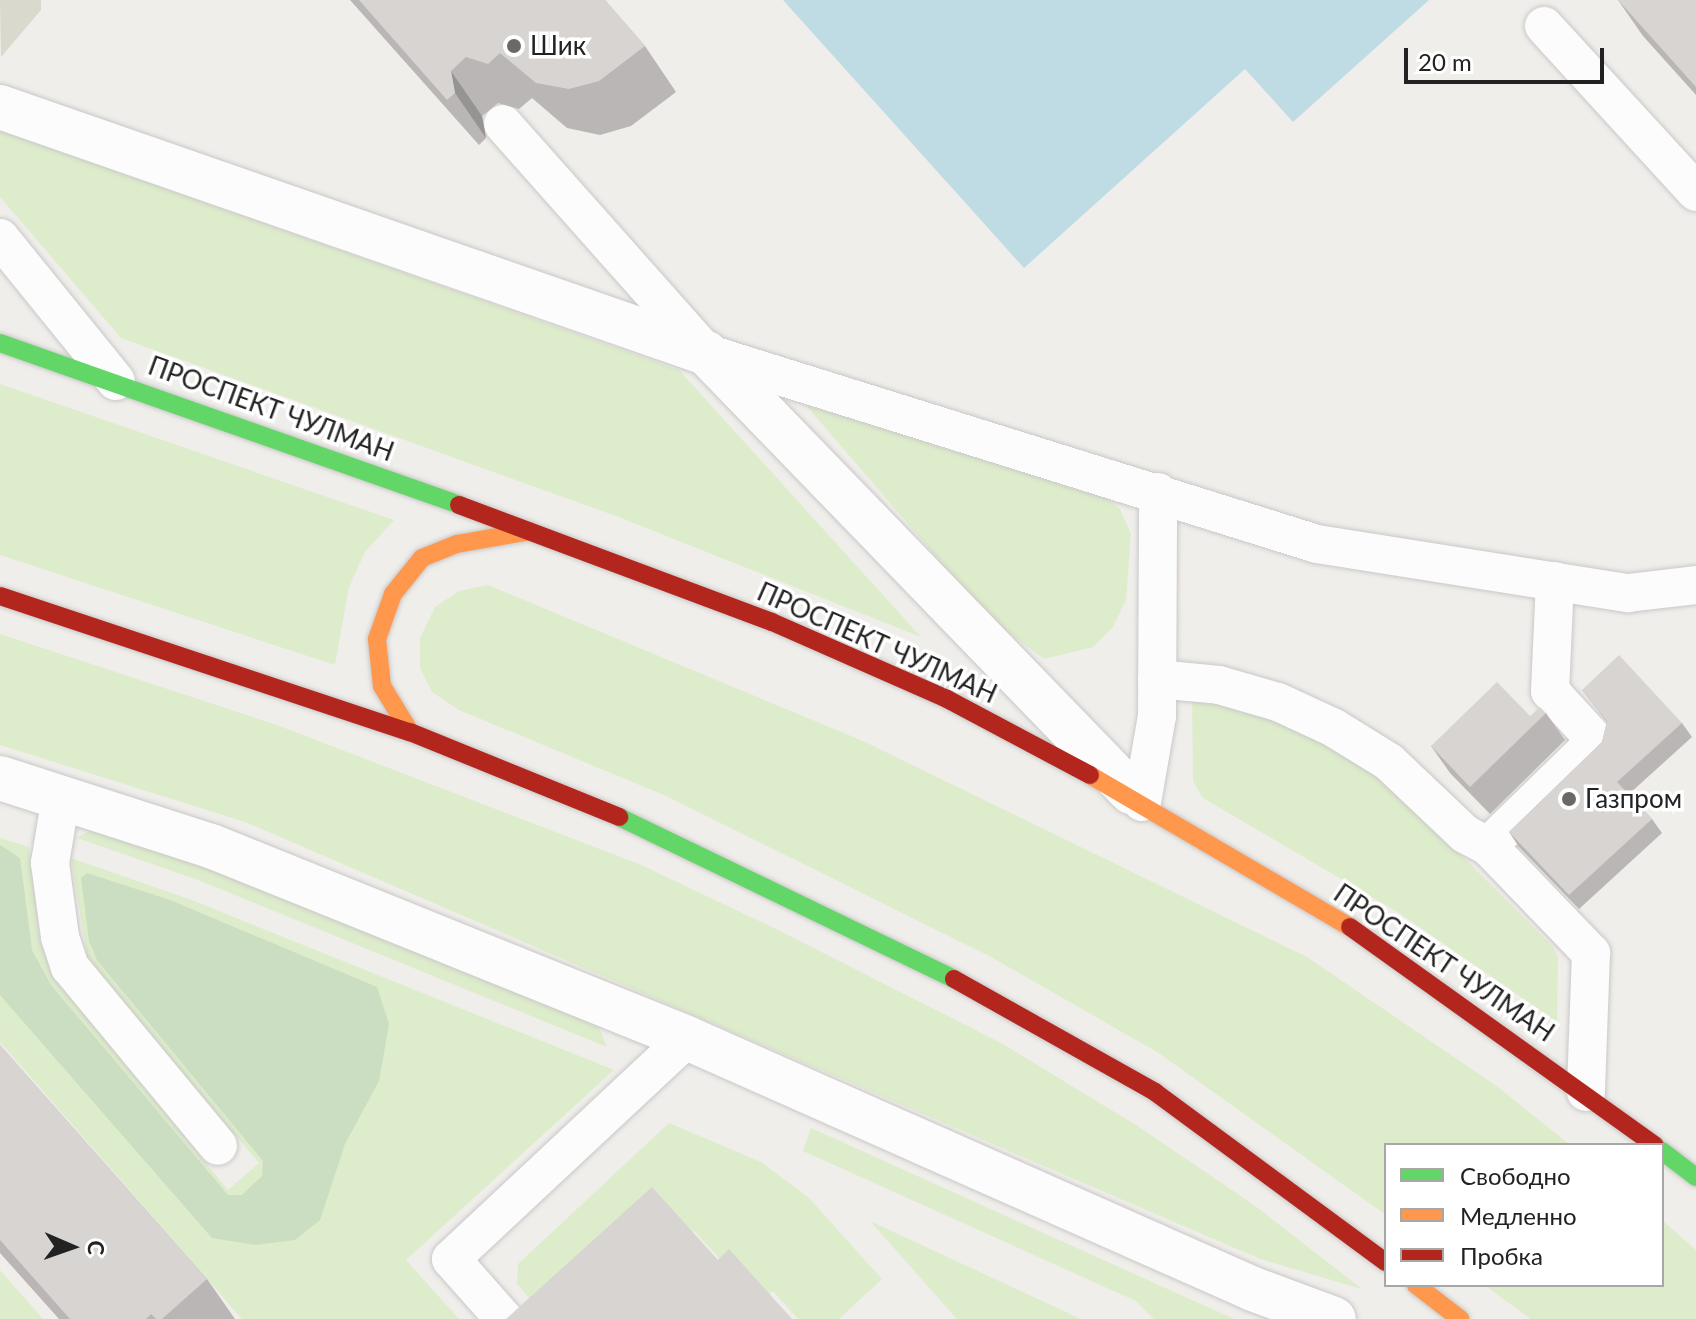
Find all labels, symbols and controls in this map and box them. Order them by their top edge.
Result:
place label: Шик [530,30,586,62]
scale bar [1408,32,1608,82]
marker: Шик [505,37,523,55]
text: 20 m [1418,47,1472,76]
street label: ПРОСПЕКТ ЧУЛМАН [144,350,398,468]
street label: ПРОСПЕКТ ЧУЛМАН [752,576,1002,710]
place label: Газпром [1585,783,1682,815]
marker: Газпром [1560,790,1578,808]
street label: ПРОСПЕКТ ЧУЛМАН [1328,878,1560,1048]
legend [1384,1143,1664,1287]
text: Свободно [1460,1161,1571,1190]
text: Медленно [1460,1201,1577,1230]
north arrow [32,1207,112,1287]
text: С [83,1240,110,1256]
text: Пробка [1460,1241,1543,1270]

